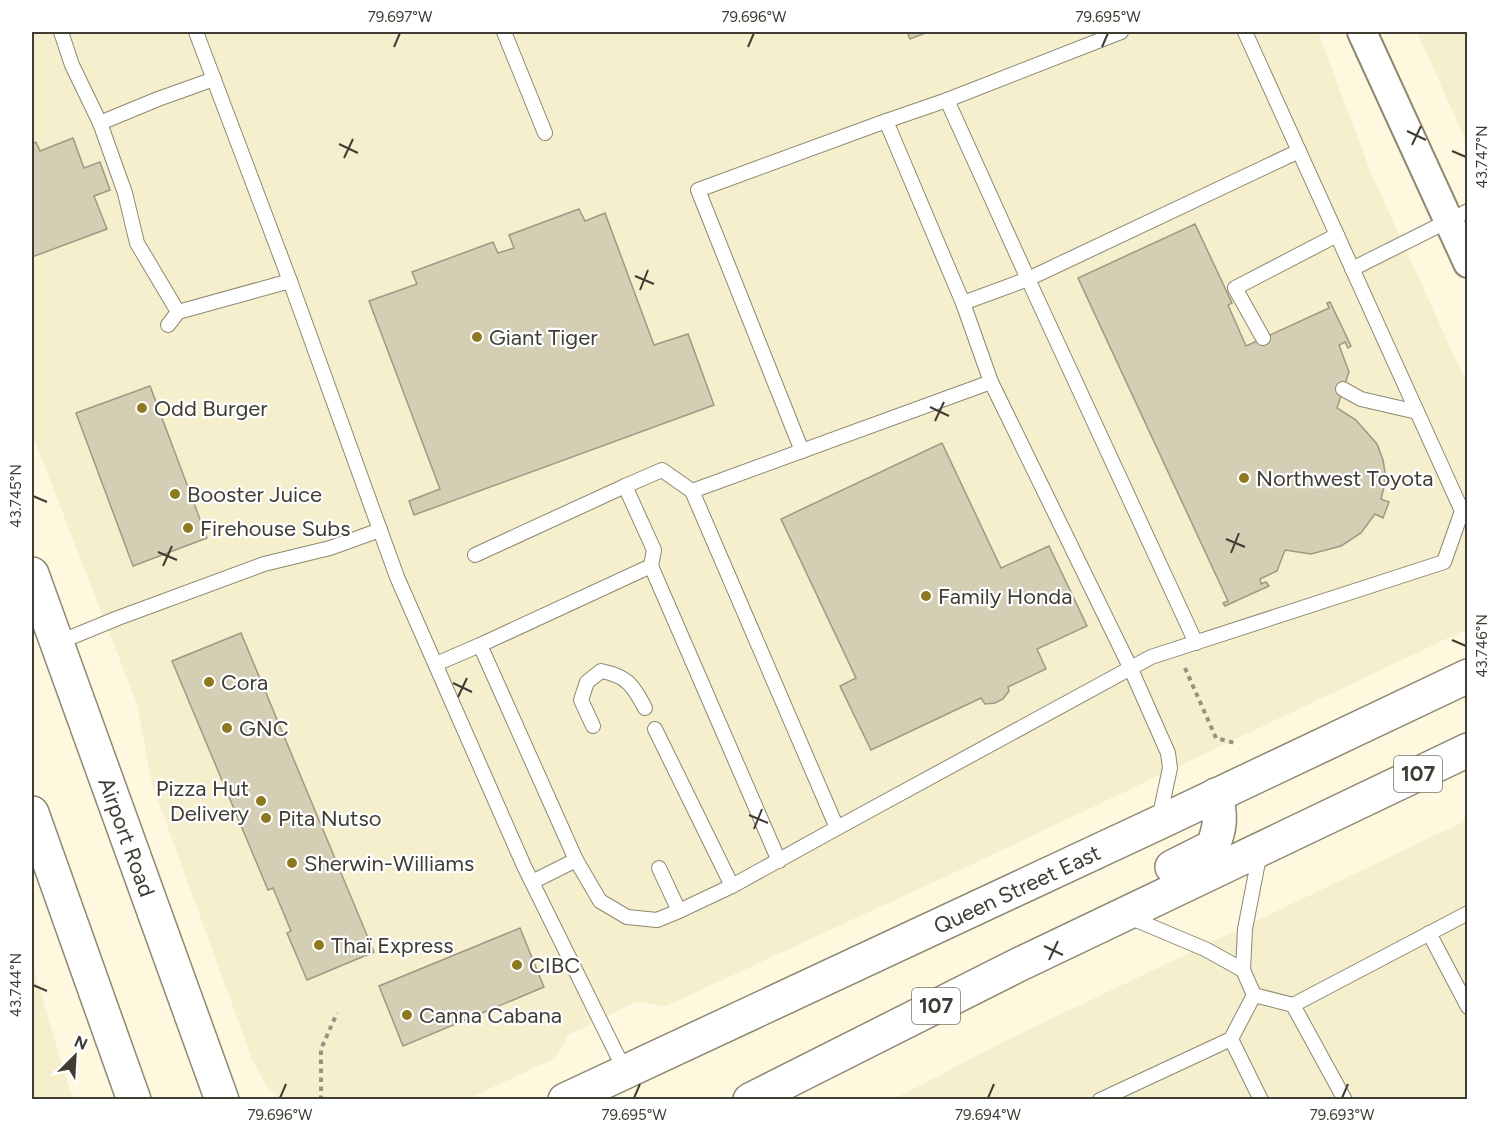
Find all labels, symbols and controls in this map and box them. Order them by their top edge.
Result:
text: 79.697°W [368,8,433,26]
text: 79.696°W [721,8,787,26]
text: 79.695°W [1075,8,1141,26]
text: 43.747°N [1473,125,1491,189]
place label: Giant Tiger [489,324,598,351]
marker: Giant Tiger [470,330,484,344]
place label: Odd Burger [154,395,268,422]
marker: Odd Burger [135,401,149,415]
text: 43.745°N [7,464,25,528]
place label: Northwest Toyota [1256,465,1433,492]
marker: Northwest Toyota [1237,471,1251,485]
place label: Booster Juice [187,481,322,508]
marker: Booster Juice [168,487,182,501]
place label: Firehouse Subs [200,515,350,542]
marker: Firehouse Subs [181,521,195,535]
place label: Family Honda [938,583,1072,610]
marker: Family Honda [919,589,933,603]
text: 43.746°N [1473,614,1491,678]
place label: Cora [221,669,268,696]
marker: Cora [202,675,216,689]
place label: GNC [239,715,289,742]
marker: GNC [220,721,234,735]
road number: 107 [1394,756,1442,792]
street label: Airport Road [92,774,161,901]
place label: Pizza Hut Delivery [156,775,249,827]
marker: Pizza Hut Delivery [254,794,268,808]
place label: Pita Nutso [278,805,381,832]
marker: Pita Nutso [259,811,273,825]
street label: Queen Street East [929,839,1105,940]
place label: Sherwin-Williams [304,850,474,877]
marker: Sherwin-Williams [285,856,299,870]
place label: Thaï Express [331,932,454,959]
marker: Thaï Express [312,938,326,952]
place label: CIBC [529,952,580,979]
text: 43.744°N [7,953,25,1017]
marker: CIBC [510,958,524,972]
road number: 107 [912,988,960,1024]
place label: Canna Cabana [419,1002,562,1029]
marker: Canna Cabana [400,1008,414,1022]
north arrow [45,1026,105,1086]
text: N [71,1032,90,1054]
text: 79.696°W [247,1106,313,1124]
text: 79.695°W [601,1106,667,1124]
text: 79.694°W [955,1106,1022,1124]
text: 79.693°W [1310,1106,1375,1124]

